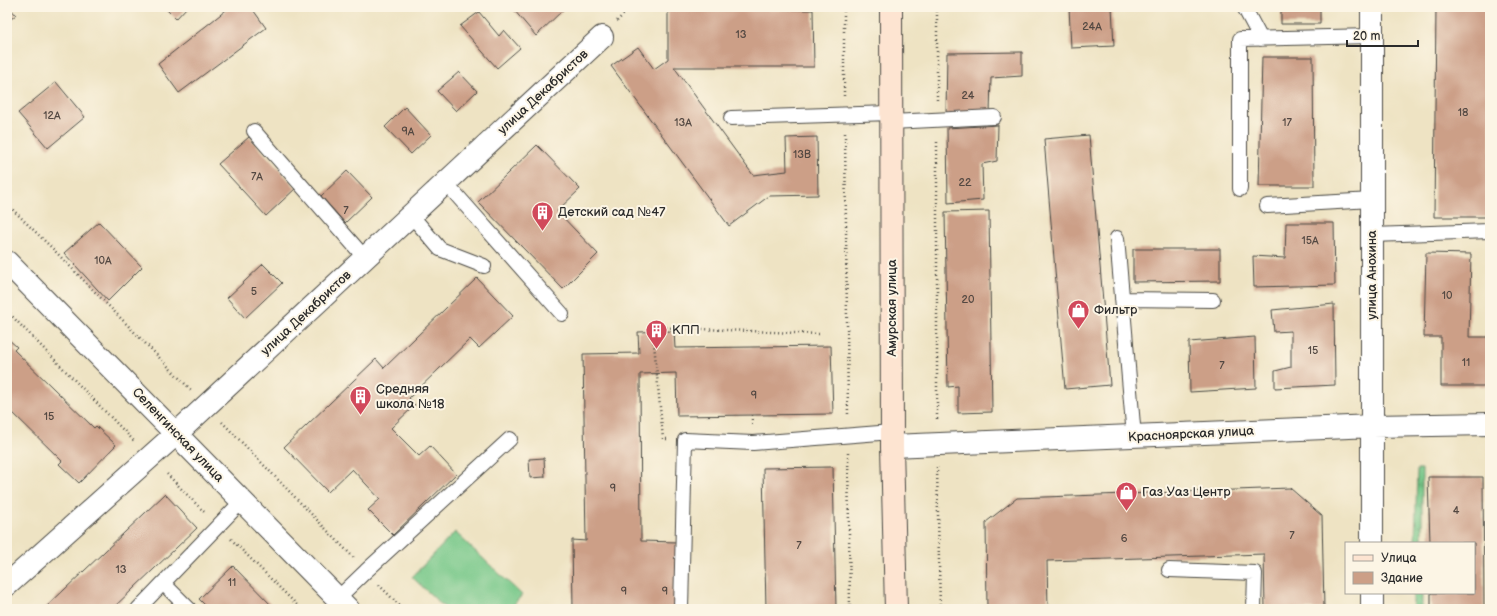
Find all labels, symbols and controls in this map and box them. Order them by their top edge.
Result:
house number: 24А [1082,20,1102,33]
scale bar [1347,22,1418,48]
house number: 13 [735,28,747,41]
text: 20 m [1353,29,1380,44]
street label: улица Декабристов [494,46,592,138]
house number: 24 [961,89,975,102]
house number: 18 [1458,106,1468,119]
house number: 12А [43,109,61,122]
house number: 13А [674,116,692,129]
house number: 17 [1282,116,1292,129]
house number: 9А [401,125,415,138]
house number: 13В [793,148,811,161]
house number: 7А [251,170,263,183]
house number: 22 [959,176,972,189]
building icon: Детский сад №47 [529,199,555,232]
house number: 7 [343,204,349,217]
place label: Детский сад №47 [558,204,666,220]
street label: улица Анохина [1364,230,1380,320]
house number: 15А [1301,234,1319,247]
house number: 10А [94,254,112,267]
street label: Амурская улица [884,259,900,358]
street label: улица Декабристов [257,267,355,359]
house number: 5 [251,285,257,298]
house number: 10 [1442,289,1453,302]
house number: 20 [962,293,975,306]
shop icon: Фильтр [1066,297,1092,330]
place label: Фильтр [1094,302,1138,318]
building icon: КПП [644,317,670,350]
place label: КПП [672,322,700,338]
house number: 15 [1308,344,1318,357]
house number: 11 [1462,356,1470,369]
house number: 7 [1219,359,1225,372]
place label: Средняя школа №18 [376,381,445,412]
building icon: Средняя школа №18 [347,383,373,416]
street label: Селенгинская улица [129,384,227,486]
house number: 9 [751,389,757,402]
house number: 15 [44,410,54,423]
street label: Красноярская улица [1128,423,1255,445]
shop icon: Газ Уаз Центр [1113,479,1139,512]
house number: 9 [610,482,616,495]
place label: Газ Уаз Центр [1142,484,1231,500]
house number: 4 [1453,504,1460,517]
house number: 7 [1289,529,1295,542]
house number: 6 [1121,532,1128,545]
house number: 7 [796,539,802,552]
legend [1345,542,1475,594]
text: Улица [1381,551,1417,566]
house number: 13 [115,563,127,576]
text: Здание [1381,571,1423,586]
house number: 11 [228,576,236,589]
house number: 9 [621,585,627,598]
house number: 9 [662,585,668,598]

